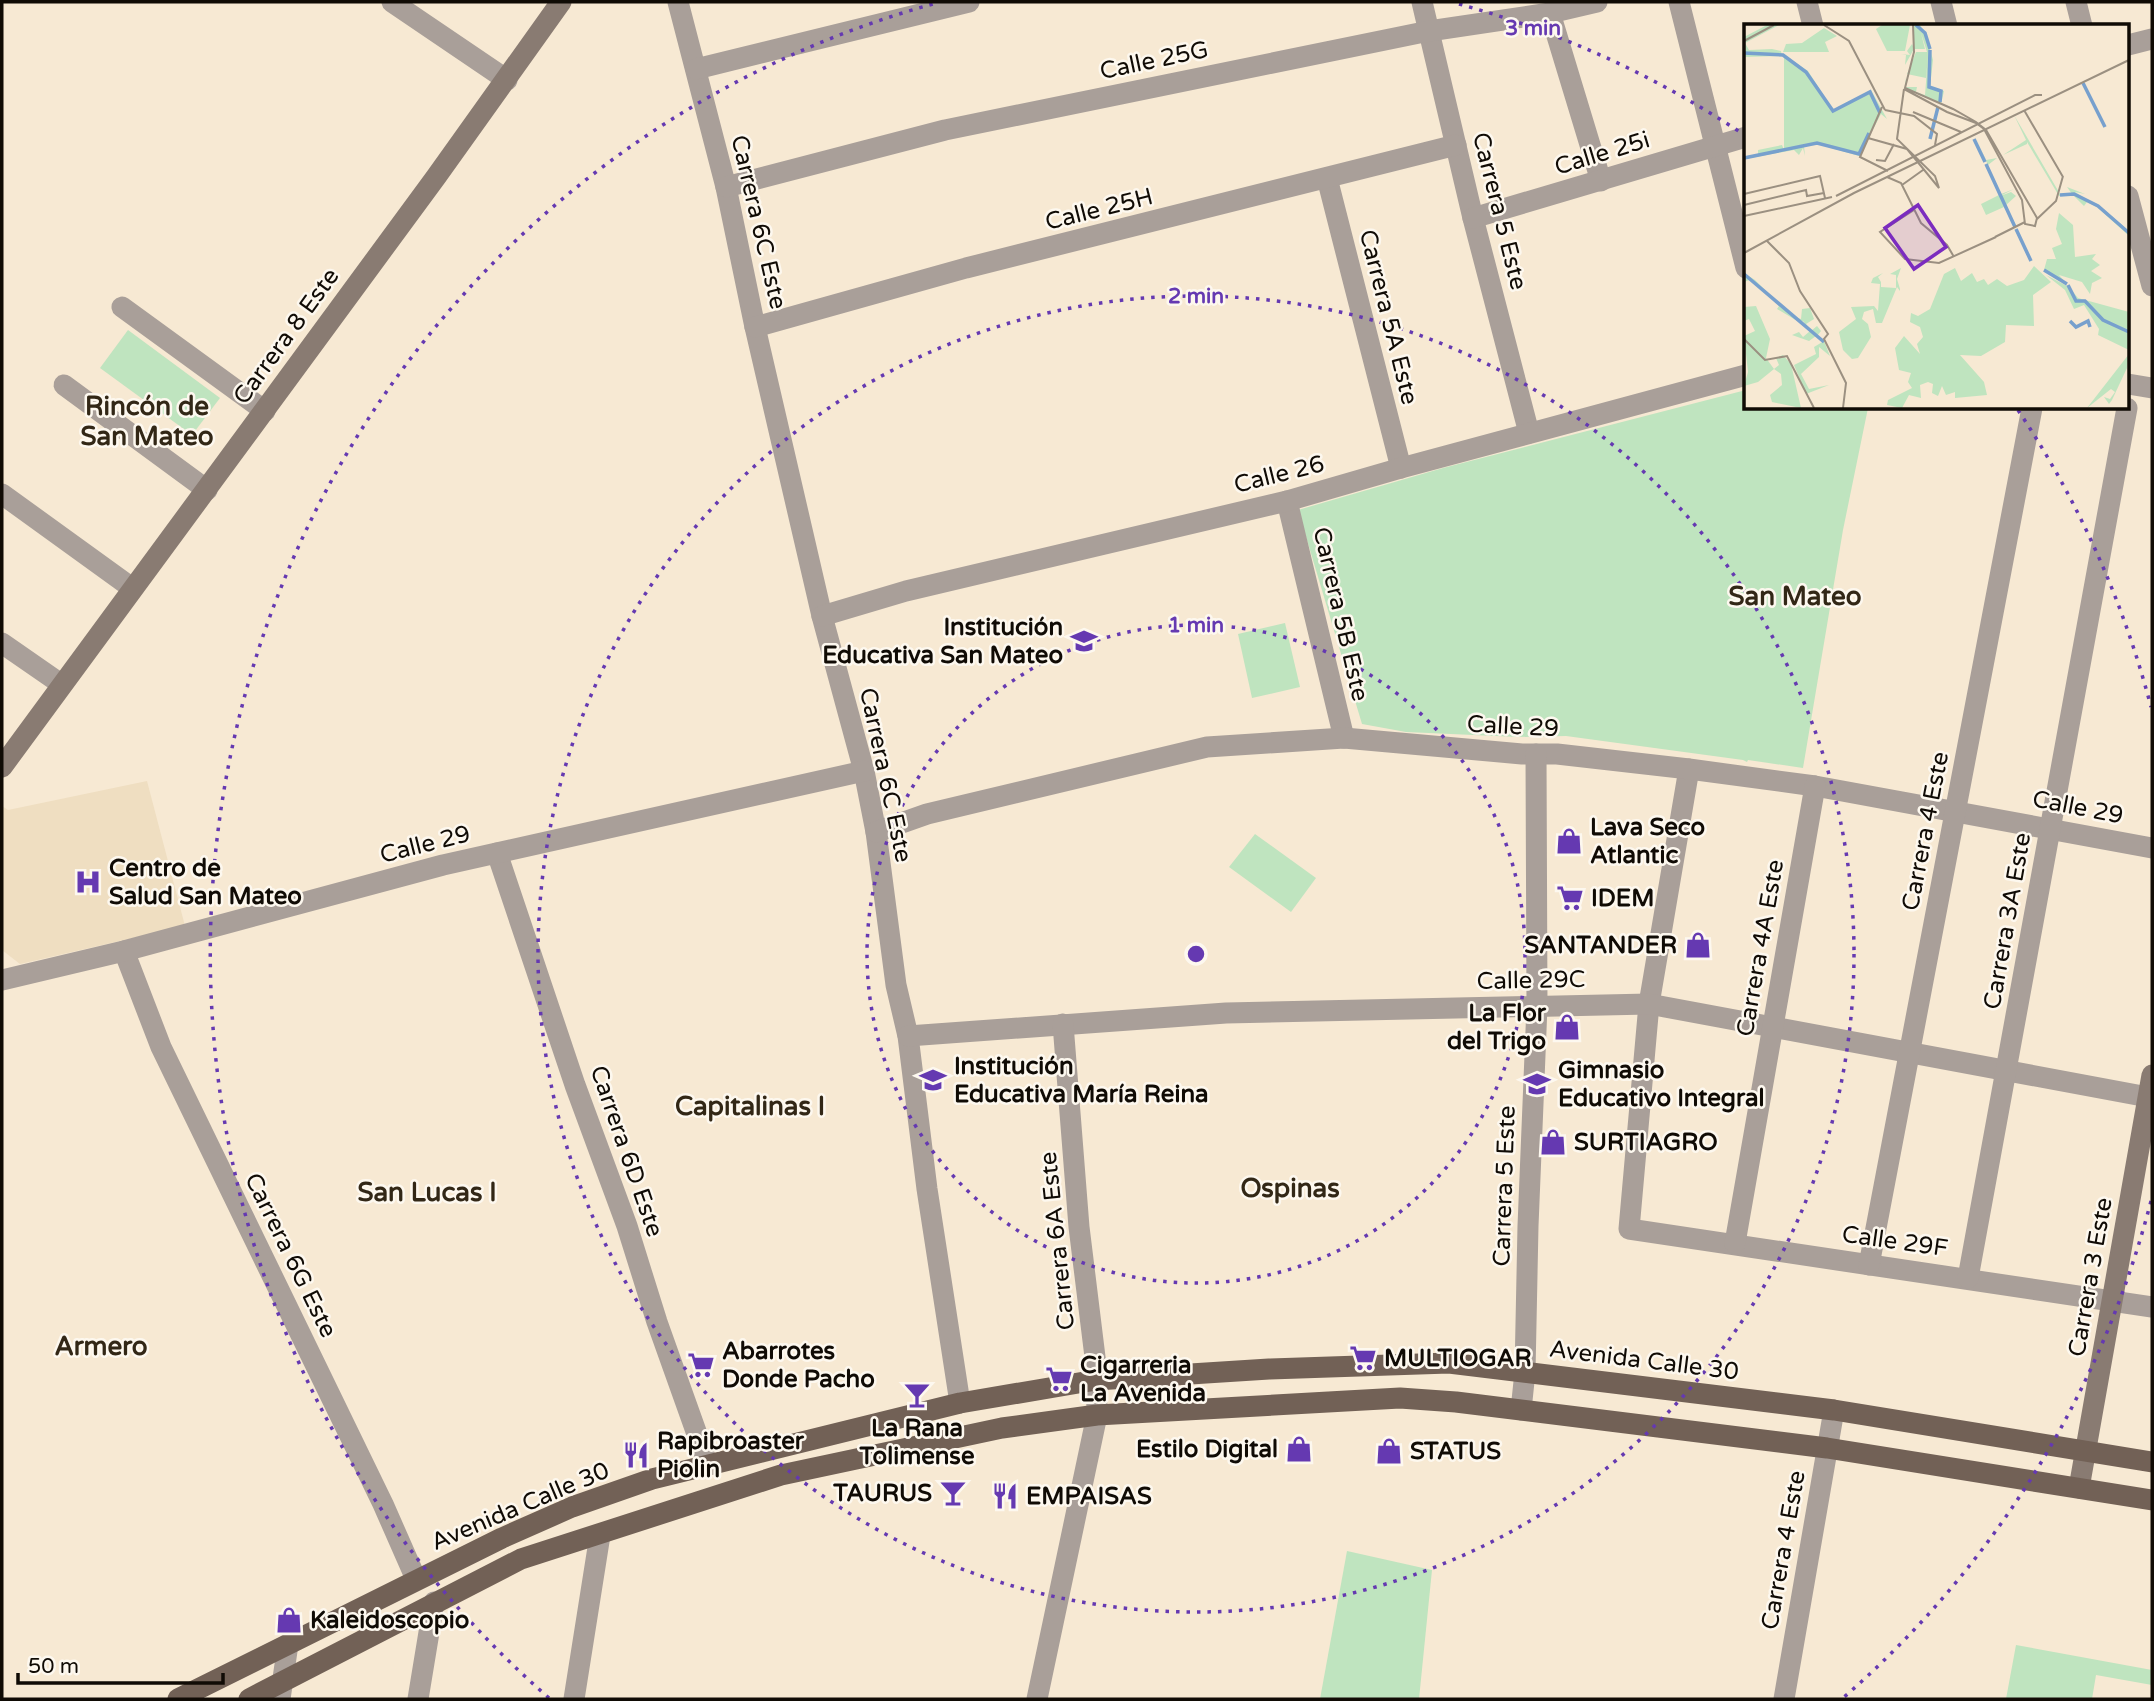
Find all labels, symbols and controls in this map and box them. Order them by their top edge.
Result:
text: 3 min [1505,16,1561,41]
inset map [1744,24,2130,410]
street label: Calle 25G [1097,35,1211,86]
street label: Calle 25i [1551,125,1653,182]
street label: Carrera 5 Este [1466,129,1533,293]
street label: Carrera 6C Este [724,132,793,312]
street label: Calle 25H [1042,182,1156,237]
street label: Carrera 5A Este [1353,227,1424,408]
street label: Carrera 8 Este [227,263,346,410]
text: 2 min [1168,284,1224,309]
district label: Rincón de San Mateo [81,391,214,452]
street label: Calle 26 [1231,449,1327,500]
street label: Carrera 5B Este [1306,524,1375,704]
district label: San Mateo [1729,581,1862,612]
place label: Institución Educativa San Mateo [822,613,1063,670]
text: 1 min [1168,613,1224,638]
school or university icon: Institución Educativa San Mateo [1069,626,1099,656]
street label: Carrera 6C Este [853,685,918,865]
street label: Calle 29 [1466,710,1560,743]
street label: Carrera 4 Este [1896,749,1955,913]
street label: Calle 29 [2030,784,2126,831]
place label: Lava Seco Atlantic [1590,813,1705,870]
street label: Calle 29 [377,819,473,870]
shop icon: Lava Seco Atlantic [1554,826,1584,856]
street label: Carrera 3A Este [1978,830,2037,1012]
place label: Centro de Salud San Mateo [109,854,302,911]
street label: Carrera 4A Este [1731,857,1790,1039]
hospital icon: Centro de Salud San Mateo [73,867,103,897]
supermarket icon: IDEM [1555,883,1585,913]
place label: IDEM [1591,884,1654,913]
shop icon: SANTANDER [1683,930,1713,960]
place label: SANTANDER [1524,931,1677,960]
centre of rings [1184,942,1208,966]
street label: Calle 29C [1476,965,1586,996]
place label: La Flor del Trigo [1447,999,1547,1056]
shop icon: La Flor del Trigo [1552,1012,1582,1042]
place label: Institución Educativa María Reina [954,1052,1209,1109]
place label: Gimnasio Educativo Integral [1558,1056,1765,1113]
street label: Carrera 6D Este [584,1062,669,1241]
school or university icon: Institución Educativa María Reina [918,1065,948,1095]
school or university icon: Gimnasio Educativo Integral [1522,1069,1552,1099]
district label: Capitalinas I [675,1091,825,1122]
street label: Carrera 5 Este [1487,1105,1522,1267]
shop icon: SURTIAGRO [1538,1127,1568,1157]
place label: SURTIAGRO [1574,1128,1718,1157]
street label: Carrera 6A Este [1034,1150,1081,1332]
street label: Carrera 6G Este [238,1168,343,1342]
district label: Ospinas [1240,1173,1340,1204]
district label: San Lucas I [357,1177,497,1208]
street label: Carrera 3 Este [2062,1195,2119,1359]
street label: Calle 29F [1840,1220,1950,1263]
district label: Armero [54,1331,148,1362]
street label: Avenida Calle 30 [1548,1334,1740,1387]
place label: Abarrotes Donde Pacho [722,1337,875,1394]
supermarket icon: MULTIOGAR [1348,1343,1378,1373]
place label: MULTIOGAR [1384,1344,1532,1373]
supermarket icon: Abarrotes Donde Pacho [686,1350,716,1380]
place label: Cigarreria La Avenida [1080,1351,1206,1408]
supermarket icon: Cigarreria La Avenida [1044,1364,1074,1394]
bar icon: La Rana Tolimense [902,1380,932,1410]
place label: La Rana Tolimense [859,1414,975,1471]
place label: Rapibroaster Piolin [657,1427,805,1484]
shop icon: Estilo Digital [1284,1434,1314,1464]
place label: Estilo Digital [1136,1435,1278,1464]
shop icon: STATUS [1374,1436,1404,1466]
place label: STATUS [1410,1437,1501,1466]
restaurant icon: Rapibroaster Piolin [621,1440,651,1470]
street label: Avenida Calle 30 [427,1456,614,1557]
street label: Carrera 4 Este [1755,1468,1812,1632]
bar icon: TAURUS [938,1478,968,1508]
place label: TAURUS [832,1479,932,1508]
restaurant icon: EMPAISAS [990,1481,1020,1511]
place label: EMPAISAS [1026,1482,1152,1511]
shop icon: Kaleidoscopio [274,1605,304,1635]
place label: Kaleidoscopio [310,1606,469,1635]
scale bar [18,1642,222,1686]
text: 50 m [28,1654,79,1679]

